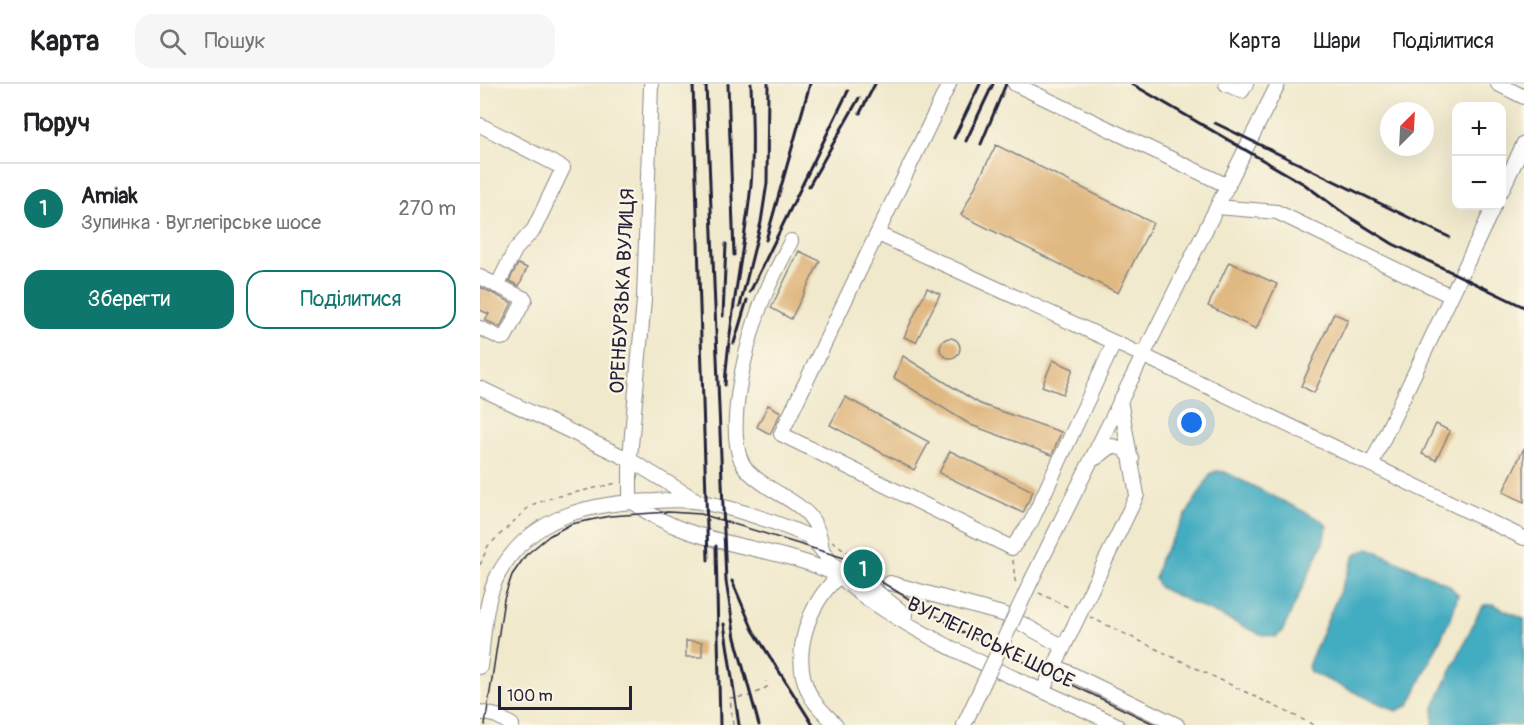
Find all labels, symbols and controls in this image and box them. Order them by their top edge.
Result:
search box [135,14,555,68]
text: Карта [30,24,99,59]
icon: search [156,25,189,58]
text: Пошук [204,27,266,55]
text: Карта [1229,28,1281,55]
text: Шари [1314,28,1360,55]
text: Поділитися [1393,28,1494,55]
north arrow [1380,102,1434,156]
map controls [1452,102,1506,210]
button: + [1452,102,1506,156]
text: Поруч [24,107,90,139]
button: − [1452,156,1506,210]
text: Amiak [81,182,138,210]
street label: ОРЕНБУРЗЬКА ВУЛИЦЯ [605,188,640,394]
text: 1 [40,196,47,221]
text: 270 m [398,196,456,221]
text: Зупинка · Вуглегірське шосе [81,210,321,235]
button: Зберегти [24,270,234,329]
button: Поділитися [246,270,456,329]
your location [1177,408,1206,437]
pin: 1 [844,546,883,592]
street label: ВУГЛЕГІРСЬКЕ ШОСЕ [903,591,1078,694]
scale bar [498,683,632,710]
text: 100 m [507,686,553,706]

